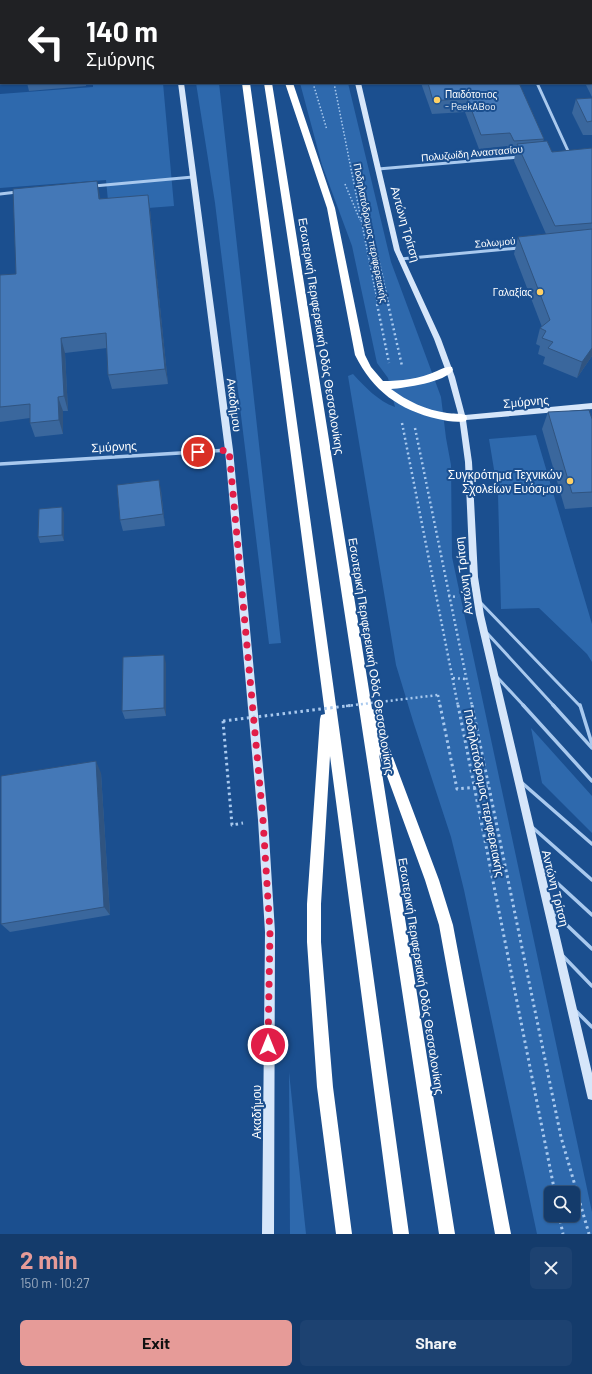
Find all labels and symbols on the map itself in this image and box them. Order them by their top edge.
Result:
place label: Παιδότοπος - PeekABoo [445,88,498,112]
marker: Παιδότοπος - PeekABoo [432,95,442,105]
street label: Πολυζωίδη Αναστασίου [421,143,524,164]
street label: Ποδηλατόδρομος περιφερειακής [352,162,390,304]
street label: Αντώνη Τρίτση [388,184,424,264]
street label: Εσωτερική Περιφερειακή Οδός Θεσσαλονίκης [295,217,348,456]
street label: Σολωμού [474,234,516,250]
place label: Γαλαξίας [493,286,532,299]
marker: Γαλαξίας [535,287,545,297]
street label: Ακαδήμου [224,377,245,433]
street label: Σμύρνης [503,392,550,411]
pin [181,435,215,469]
street label: Σμύρνης [91,438,138,455]
place label: Συγκρότημα Τεχνικών Σχολείων Ευόσμου [448,467,562,496]
marker: Συγκρότημα Τεχνικών Σχολείων Ευόσμου [565,476,575,486]
street label: Αντώνη Τρίτση [451,536,476,616]
street label: Εσωτερική Περιφερειακή Οδός Θεσσαλονίκης [345,537,398,776]
street label: Ποδηλατόδρομος περιφερειακής [461,708,508,878]
street label: Αντώνη Τρίτση [539,848,572,928]
street label: Εσωτερική Περιφερειακή Οδός Θεσσαλονίκης [395,857,448,1096]
position arrow [247,1024,289,1066]
street label: Ακαδήμου [249,1085,264,1139]

